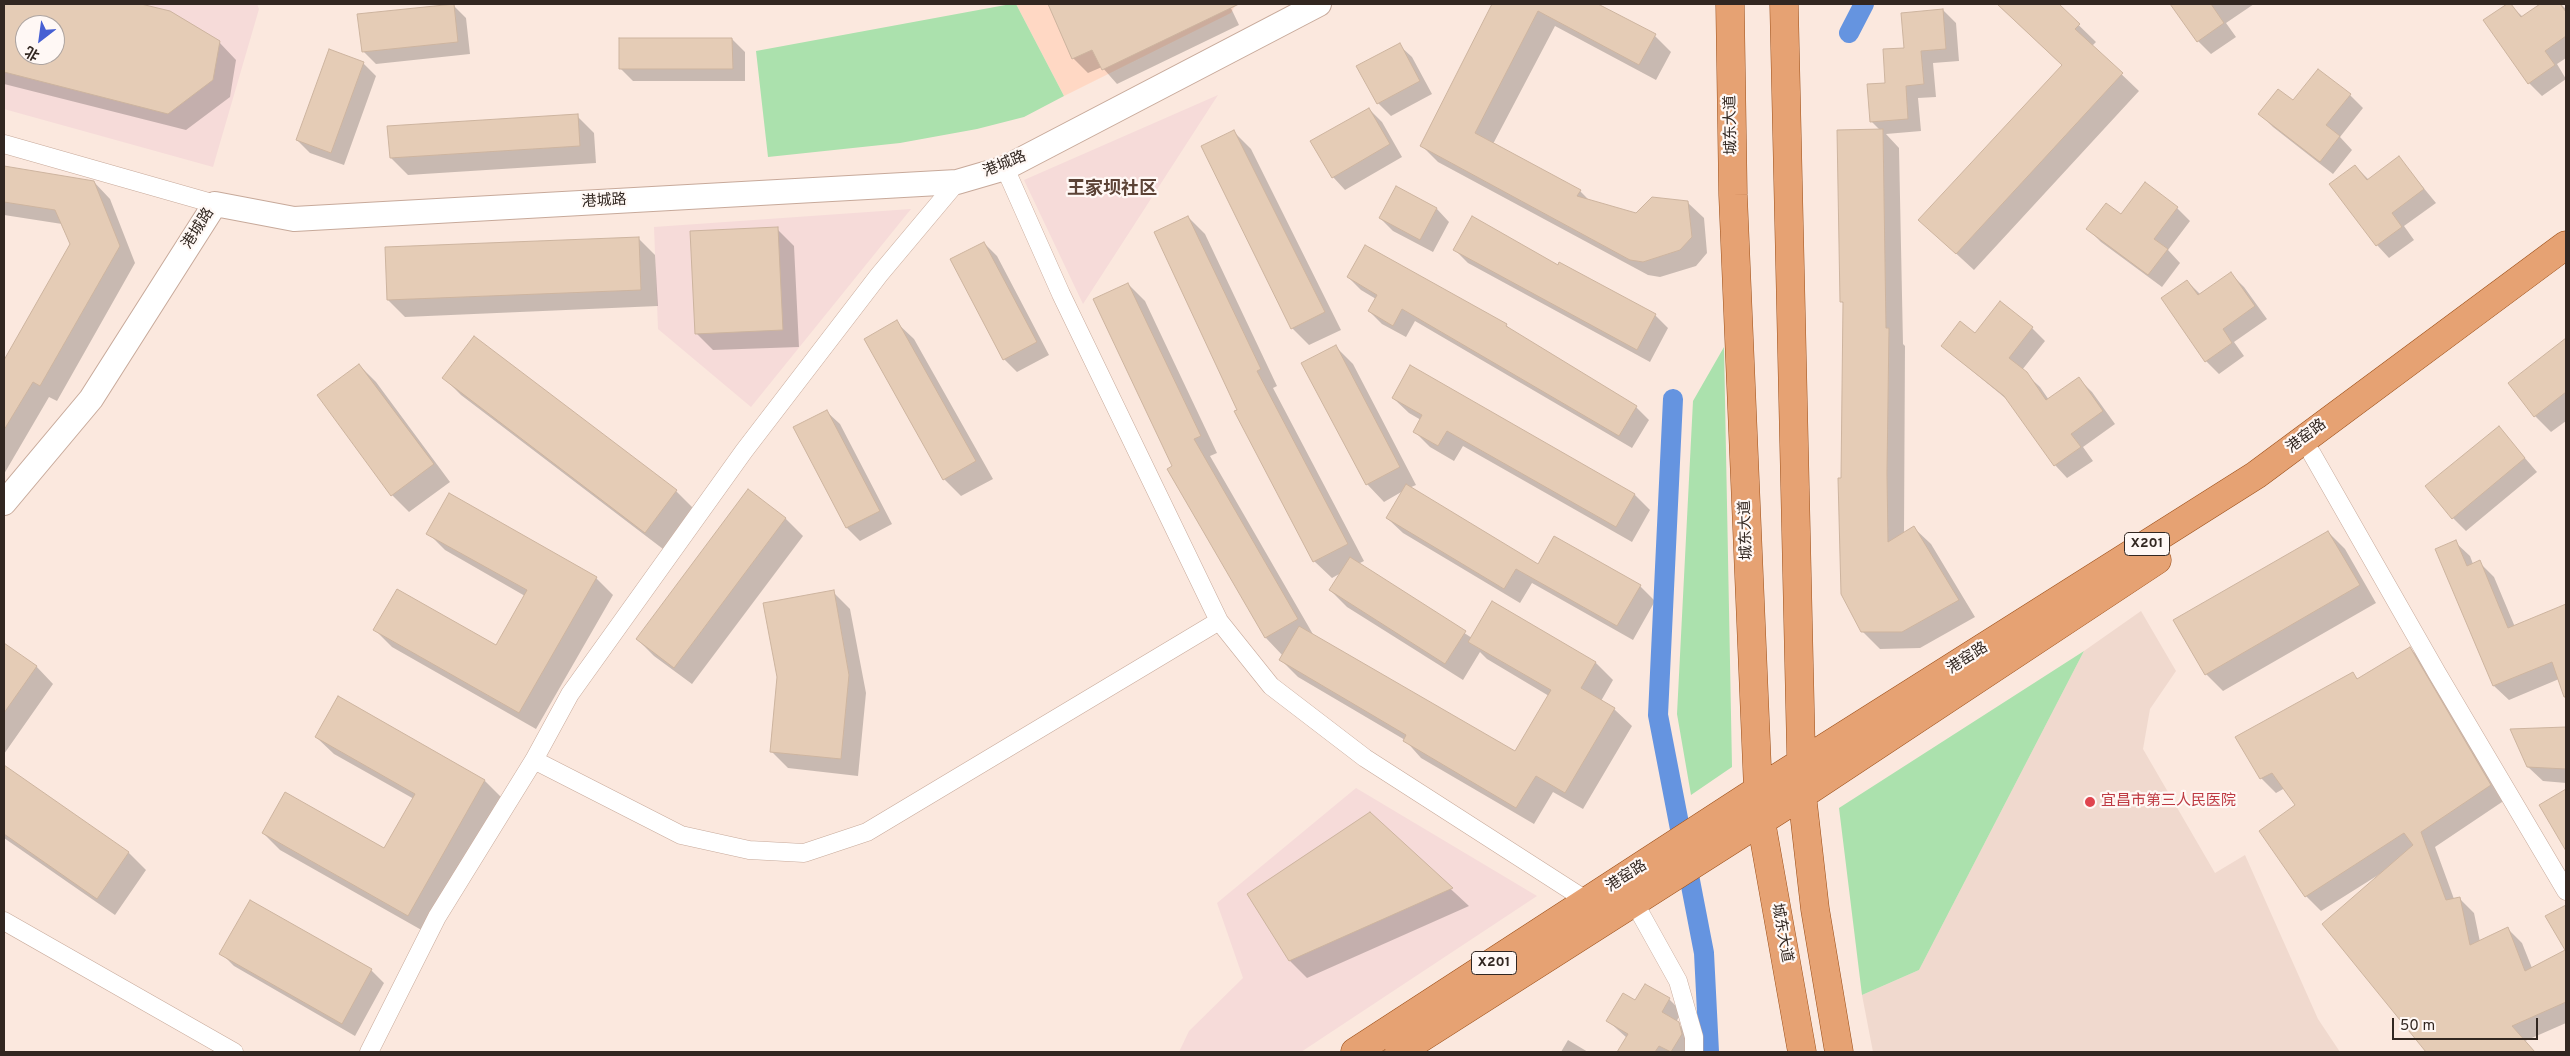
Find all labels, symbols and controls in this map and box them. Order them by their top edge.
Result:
north arrow [15,15,65,65]
text: 北 [22,42,43,63]
street label: 城东大道 [1722,95,1742,155]
street label: 港城路 [981,148,1029,182]
district label: 王家坝社区 [1067,179,1157,201]
street label: 港城路 [581,192,627,212]
street label: 港城路 [179,205,219,253]
street label: 港窑路 [2284,416,2330,458]
street label: 城东大道 [1737,500,1757,560]
road number: X201 [2124,532,2170,556]
street label: 港窑路 [1944,639,1992,679]
place label: 宜昌市第三人民医院 [2101,793,2236,811]
marker: 宜昌市第三人民医院 [2083,795,2097,809]
street label: 港窑路 [1603,857,1651,897]
street label: 城东大道 [1767,902,1795,964]
road number: X201 [1472,951,1516,974]
scale bar [2395,1008,2541,1040]
text: 50 m [2400,1017,2435,1036]

